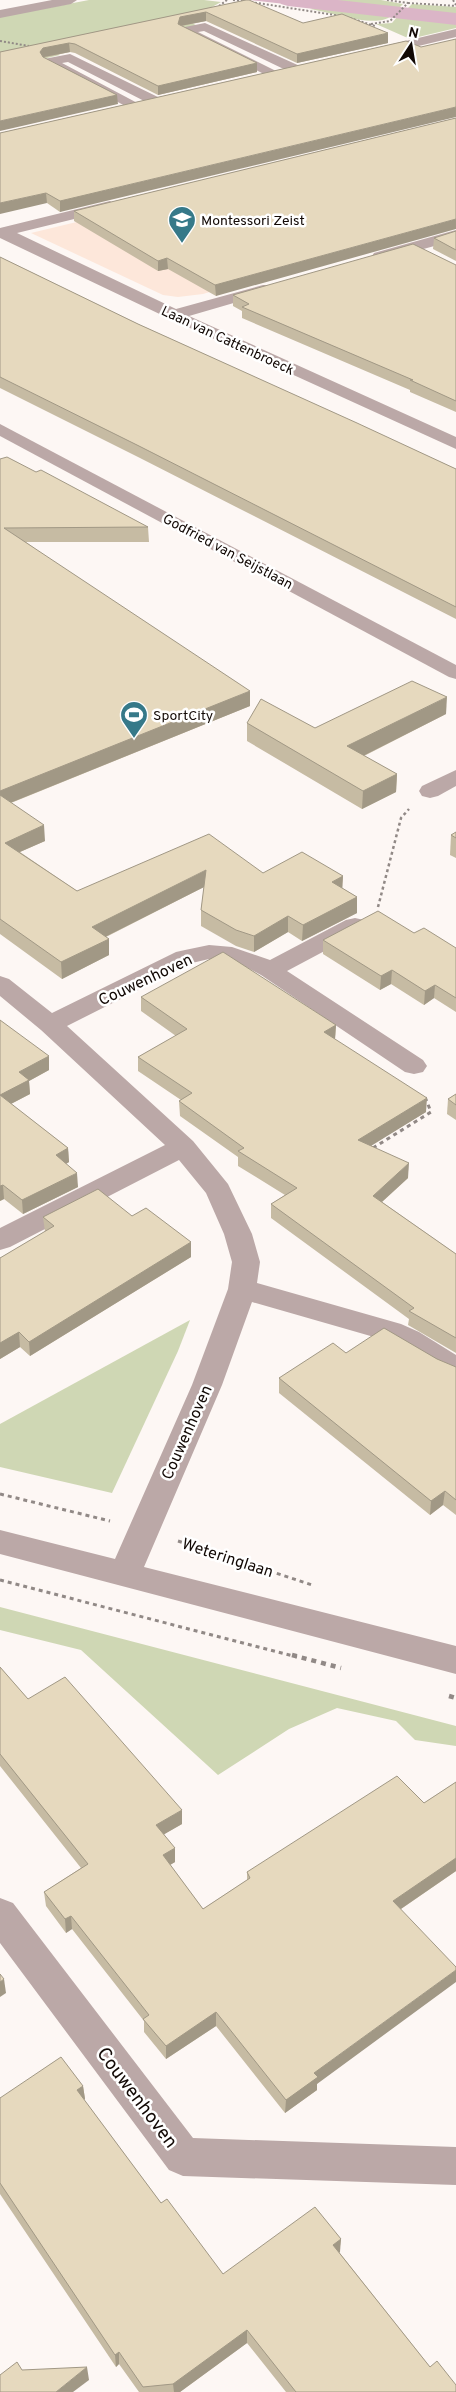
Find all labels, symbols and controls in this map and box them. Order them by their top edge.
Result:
north arrow [386,20,436,70]
text: N [407,24,420,43]
school or university icon: Montessori Zeist [167,205,197,244]
place label: Montessori Zeist [201,213,305,230]
street label: Laan van Cattenbroeck [158,303,297,380]
street label: Godfried van Seijstlaan [159,511,295,594]
sports icon: SportCity [119,700,149,739]
place label: SportCity [153,708,213,725]
street label: Couwenhoven [96,950,196,1011]
street label: Couwenhoven [158,1382,218,1483]
street label: Weteringlaan [179,1535,276,1583]
street label: Couwenhoven [91,2043,182,2154]

